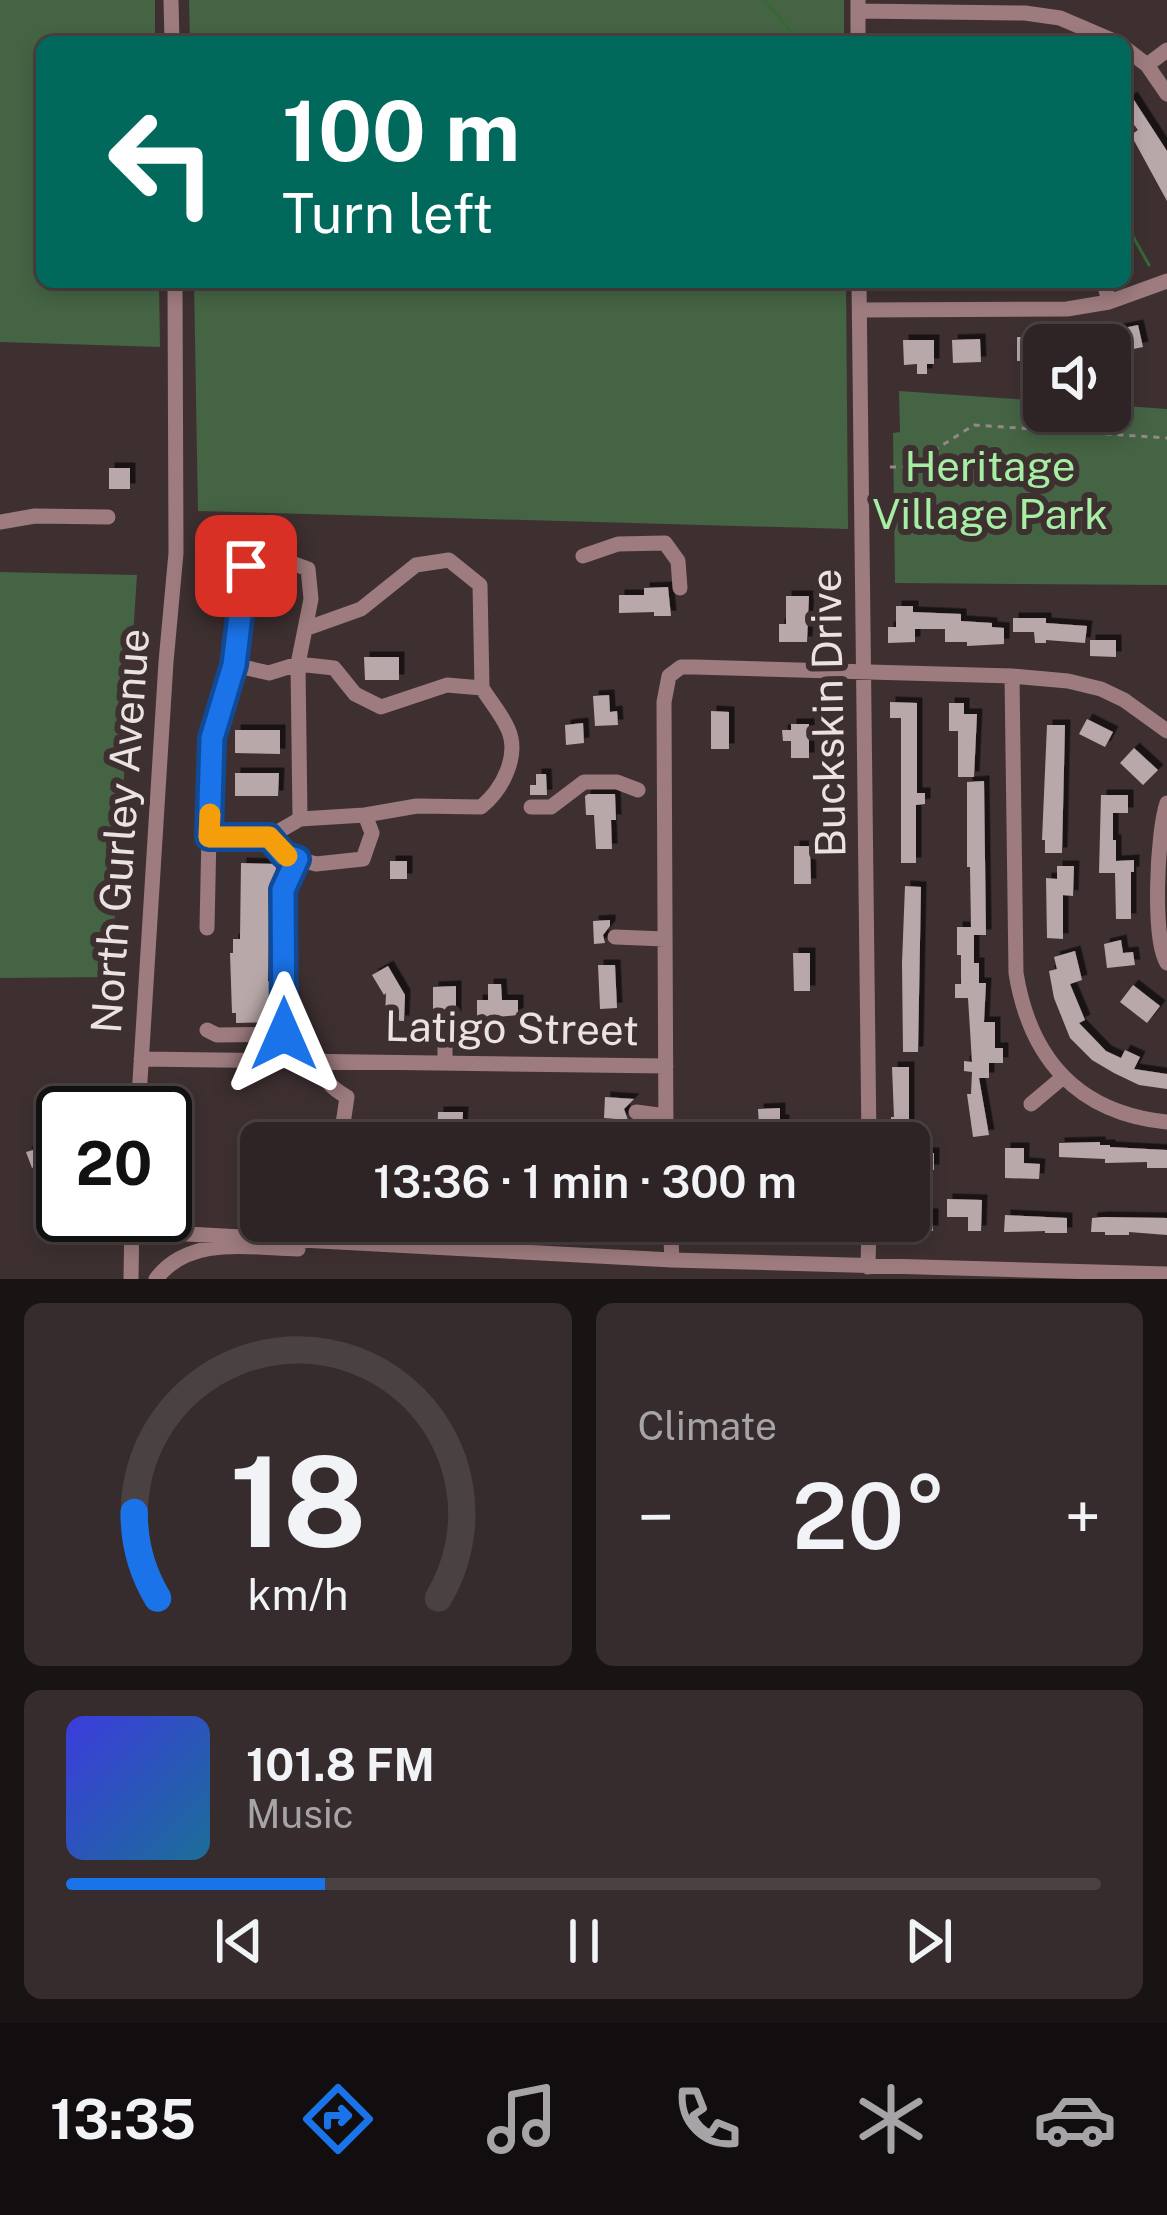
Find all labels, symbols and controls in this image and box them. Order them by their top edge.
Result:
text: 100 m [282,81,520,180]
icon: left [84,84,240,240]
text: Turn left [282,182,493,245]
map controls [1023,324,1131,432]
button: sound [1023,324,1131,432]
park label: Heritage Village Park [872,441,1108,538]
pin [195,515,297,617]
icon: arrive [213,533,279,599]
street label: Buckskin Drive [800,568,855,858]
street label: North Gurley Avenue [81,627,158,1035]
position arrow [221,971,347,1097]
street label: Latigo Street [384,1001,640,1054]
speed limit sign: 20 [36,1086,192,1242]
text: 13:36 · 1 min · 300 m [373,1155,797,1208]
text: Climate [638,1403,777,1449]
text: 18 [229,1428,366,1575]
text: 20° [792,1463,946,1569]
text: − [638,1478,674,1556]
text: + [1064,1478,1101,1556]
text: km/h [247,1568,348,1619]
text: 101.8 FM [246,1738,435,1791]
text: Music [246,1791,354,1837]
icon: previous [206,1908,272,1974]
icon: pause [551,1908,617,1974]
icon: next [896,1908,962,1974]
icon: directions [296,2077,380,2161]
icon: music [480,2077,564,2161]
icon: phone [665,2077,749,2161]
icon: climate [849,2077,933,2161]
icon: car [1033,2077,1117,2161]
text: 13:35 [50,2088,196,2151]

